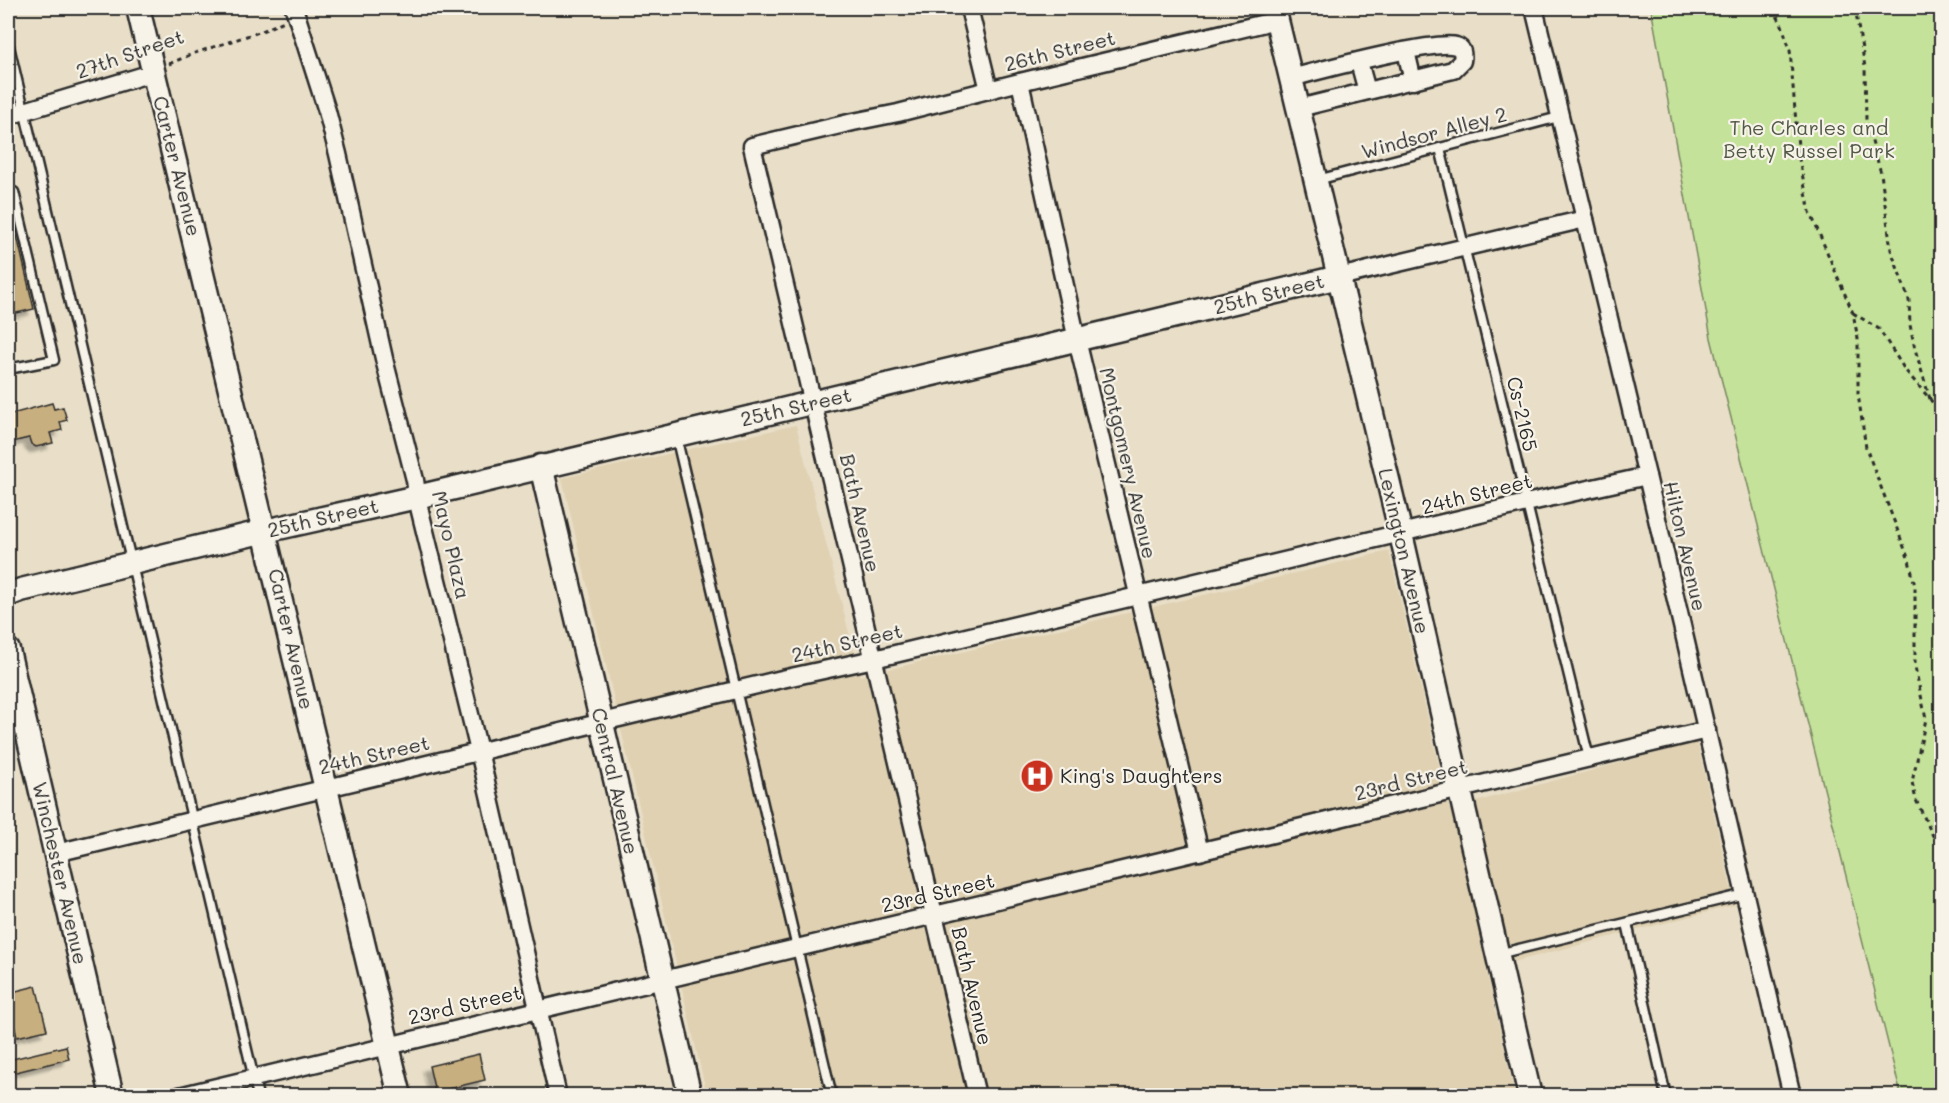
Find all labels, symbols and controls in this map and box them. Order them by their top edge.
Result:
street label: 27th Street [72,22,187,84]
street label: 26th Street [1002,24,1118,76]
street label: Carter Avenue [148,93,208,239]
street label: Windsor Alley 2 [1358,100,1509,164]
park label: The Charles and Betty Russel Park [1723,114,1895,163]
street label: 25th Street [1211,267,1327,319]
street label: Montgomery Avenue [1094,365,1164,561]
street label: Cs-2165 [1502,374,1544,454]
street label: 25th Street [738,381,854,431]
street label: Bath Avenue [835,451,887,574]
street label: Lexington Avenue [1373,465,1437,636]
street label: 24th Street [1419,467,1535,519]
street label: Hilton Avenue [1658,478,1714,613]
street label: Mayo Plaza [427,488,477,601]
street label: 25th Street [265,492,381,542]
street label: Carter Avenue [263,566,321,712]
street label: 24th Street [789,617,905,667]
street label: Central Avenue [586,705,645,857]
street label: 24th Street [316,729,432,779]
street label: 23rd Street [1352,752,1470,806]
hospital icon: King's Daughters [1019,758,1055,794]
place label: King's Daughters [1060,762,1222,788]
street label: Winchester Avenue [27,779,95,967]
street label: 23rd Street [879,866,997,918]
street label: Bath Avenue [947,924,999,1047]
street label: 23rd Street [406,978,524,1030]

